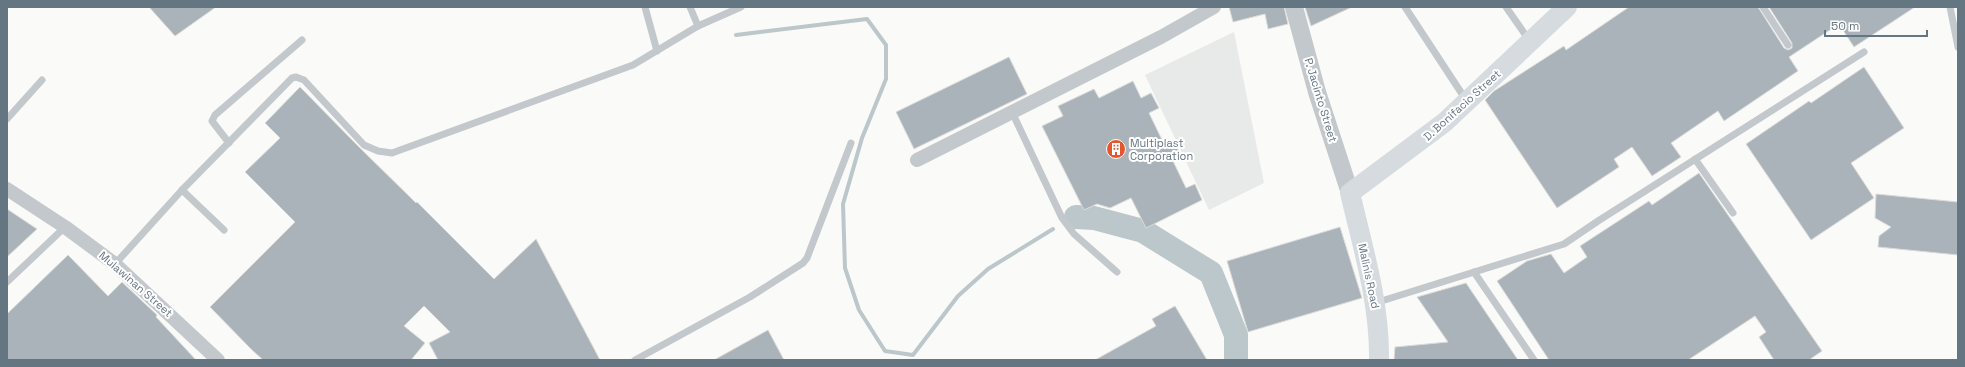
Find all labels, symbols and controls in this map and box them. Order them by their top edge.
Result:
scale bar [1825,12,1927,38]
text: 50 m [1831,18,1859,34]
street label: P. Jacinto Street [1302,56,1340,144]
street label: D. Bonifacio Street [1420,67,1504,143]
place label: Multiplast Corporation [1130,136,1193,163]
building icon: Multiplast Corporation [1105,138,1127,160]
street label: Malinis Road [1355,242,1383,310]
street label: Mulawinan Street [96,248,176,320]

